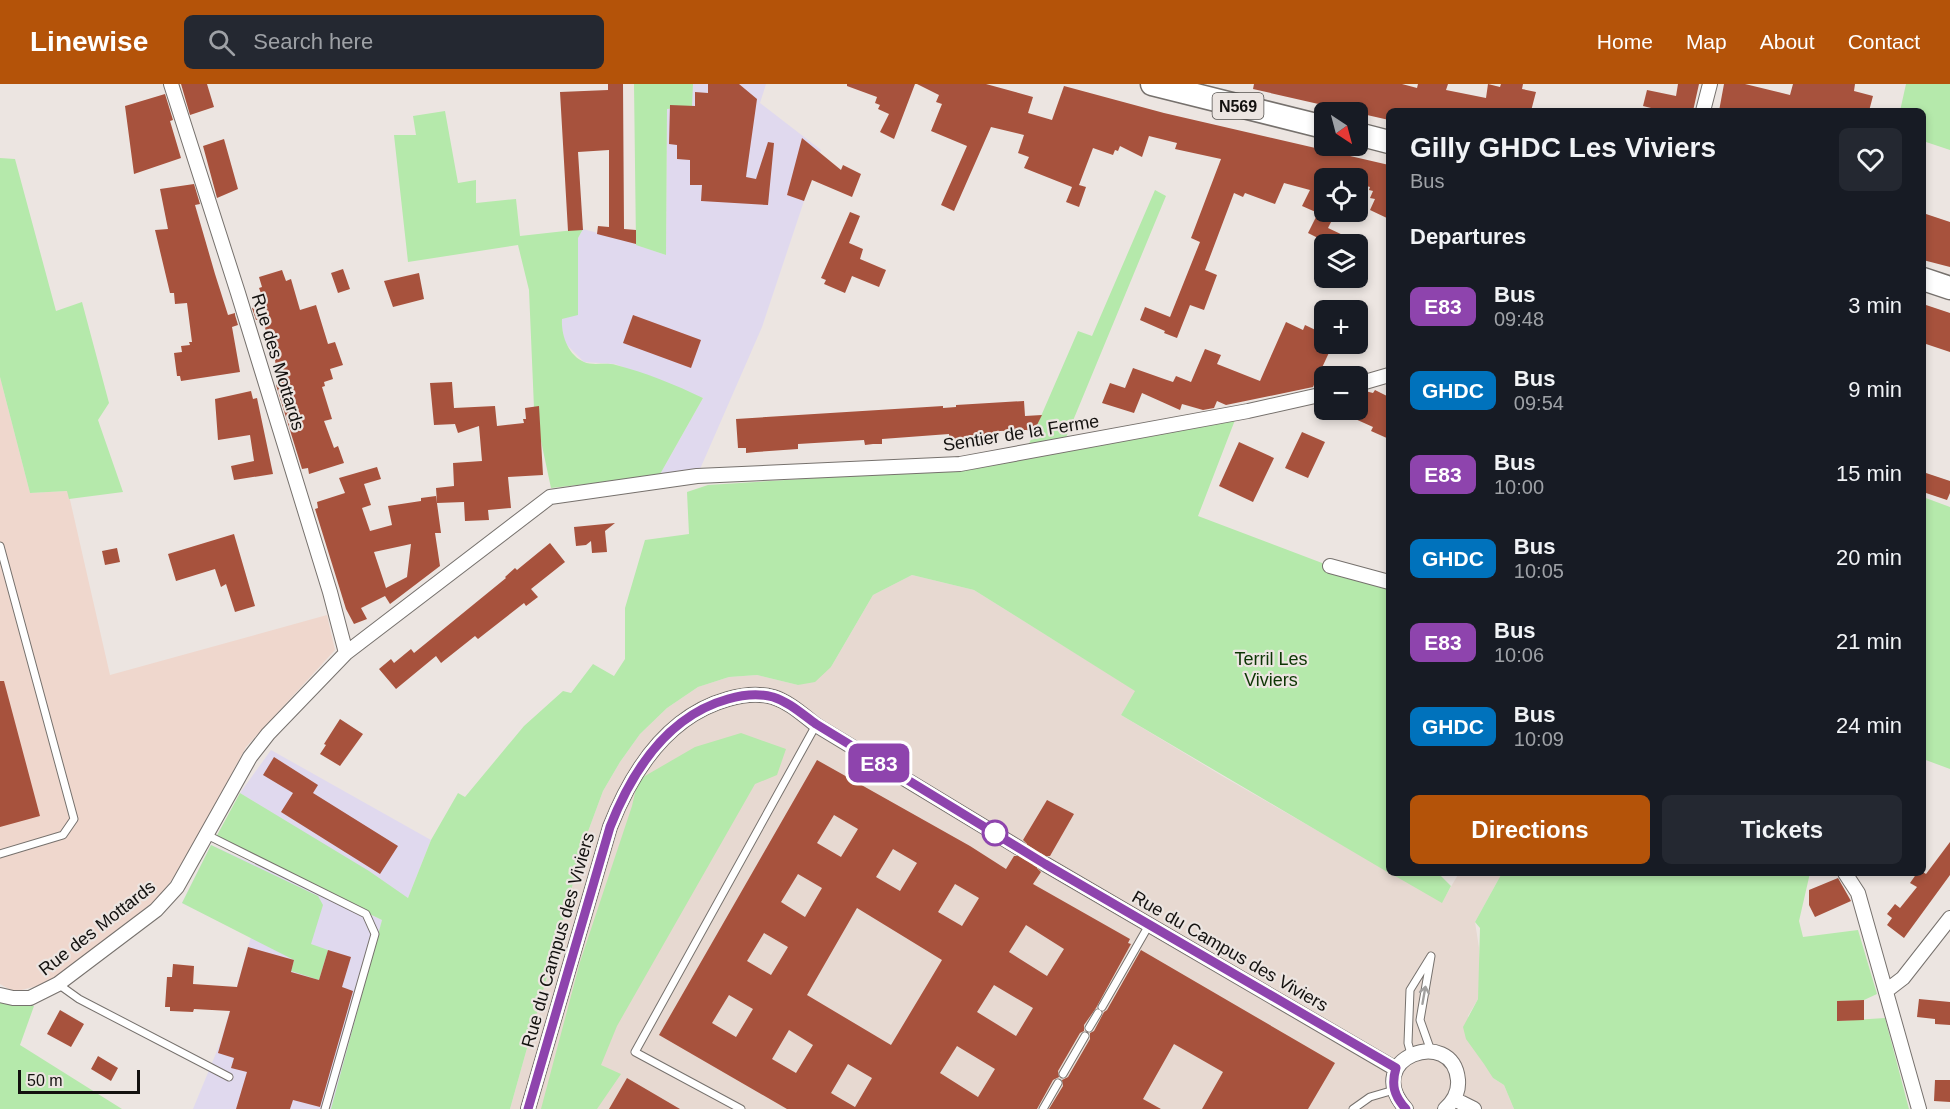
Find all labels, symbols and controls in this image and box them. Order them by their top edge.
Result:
search box [184,15,604,69]
text: Linewise [30,26,148,57]
icon: search [205,26,238,59]
text: Search here [253,29,373,54]
text: Home [1597,30,1653,53]
text: Map [1686,30,1727,53]
text: About [1760,30,1815,53]
text: Contact [1848,30,1920,53]
road number: N569 [1212,93,1264,119]
north arrow [1314,102,1368,156]
map controls [1314,102,1368,420]
button: heart [1839,128,1902,191]
text: Gilly GHDC Les Viviers [1410,132,1716,163]
button: locate [1314,168,1368,222]
text: Bus [1410,170,1444,192]
text: Departures [1410,224,1526,249]
button: layers [1314,234,1368,288]
text: Bus [1494,282,1536,307]
street label: Rue des Mottards [248,291,308,433]
text: 3 min [1848,293,1902,318]
text: E83 [1424,295,1462,318]
button: + [1314,300,1368,354]
text: 09:48 [1494,308,1544,330]
button: − [1314,366,1368,420]
text: Bus [1514,366,1555,391]
text: 9 min [1848,377,1902,402]
text: GHDC [1422,379,1484,402]
text: 09:54 [1514,392,1564,414]
street label: Sentier de la Ferme [941,411,1101,455]
text: Bus [1494,450,1536,475]
text: 15 min [1836,461,1902,486]
text: E83 [1424,463,1462,486]
text: 10:00 [1494,476,1544,498]
text: Bus [1514,534,1555,559]
text: 20 min [1836,545,1902,570]
text: GHDC [1422,547,1484,570]
text: 10:05 [1514,560,1564,582]
text: Bus [1494,618,1536,643]
text: 21 min [1836,629,1902,654]
text: E83 [1424,631,1462,654]
text: 10:06 [1494,644,1544,666]
park label: Terril Les Viviers [1234,649,1308,690]
text: Bus [1514,702,1555,727]
text: 24 min [1836,713,1902,738]
text: GHDC [1422,715,1484,738]
text: 10:09 [1514,728,1564,750]
line badge: E83 [844,744,914,782]
text: E83 [860,752,898,775]
button: Directions [1410,795,1650,864]
button: Tickets [1662,795,1902,864]
unlabelled marker [982,820,1008,846]
street label: Rue du Campus des Viviers [518,830,598,1050]
street label: Rue des Mottards [35,876,159,980]
street label: Rue du Campus des Viviers [1129,887,1331,1015]
one-way arrow [1419,985,1430,1005]
scale bar [18,1067,140,1094]
text: 50 m [27,1072,63,1089]

